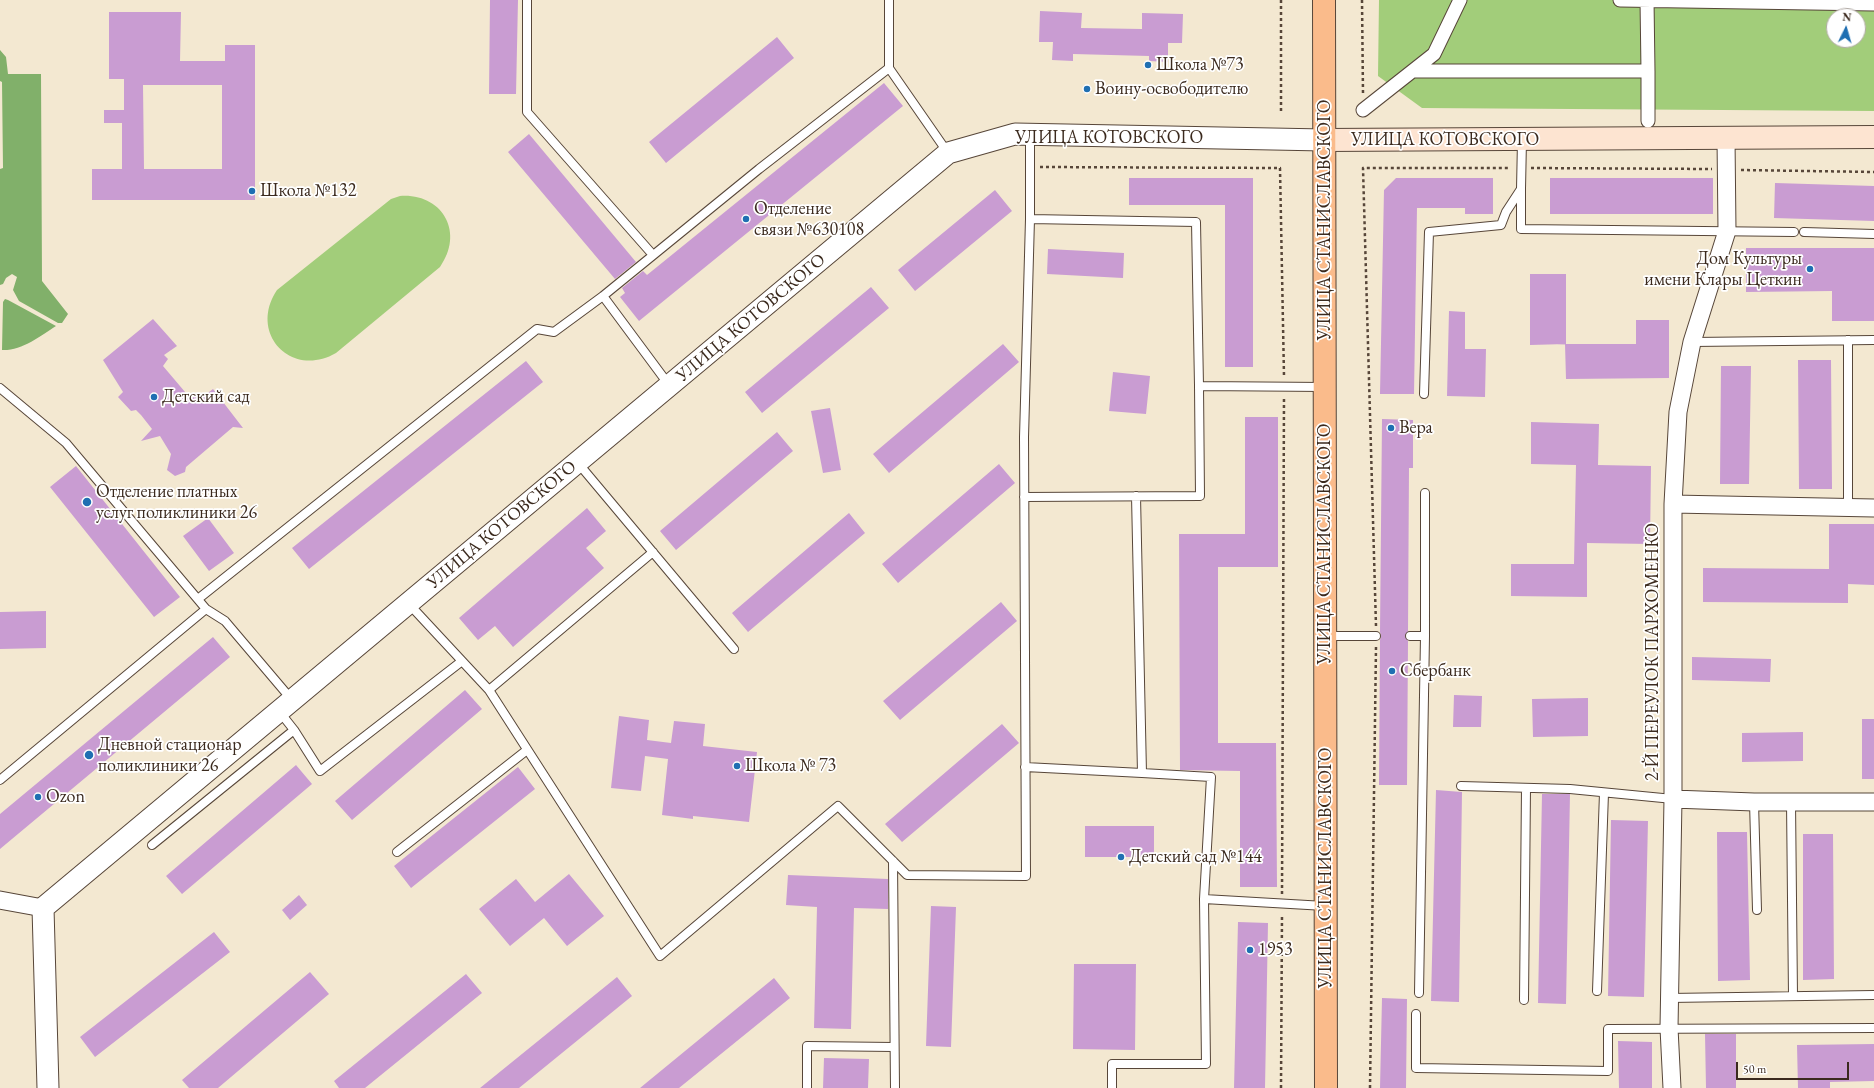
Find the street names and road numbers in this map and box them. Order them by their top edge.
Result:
street label: УЛИЦА СТАНИСЛАВСКОГО [1314,99,1336,341]
street label: УЛИЦА КОТОВСКОГО [1015,127,1203,149]
street label: УЛИЦА КОТОВСКОГО [1351,129,1539,151]
street label: УЛИЦА КОТОВСКОГО [672,249,830,387]
street label: УЛИЦА СТАНИСЛАВСКОГО [1314,423,1336,665]
street label: УЛИЦА КОТОВСКОГО [423,456,581,594]
street label: 2-Й ПЕРЕУЛОК ПАРХОМЕНКО [1642,523,1664,781]
street label: УЛИЦА СТАНИСЛАВСКОГО [1315,747,1337,989]

